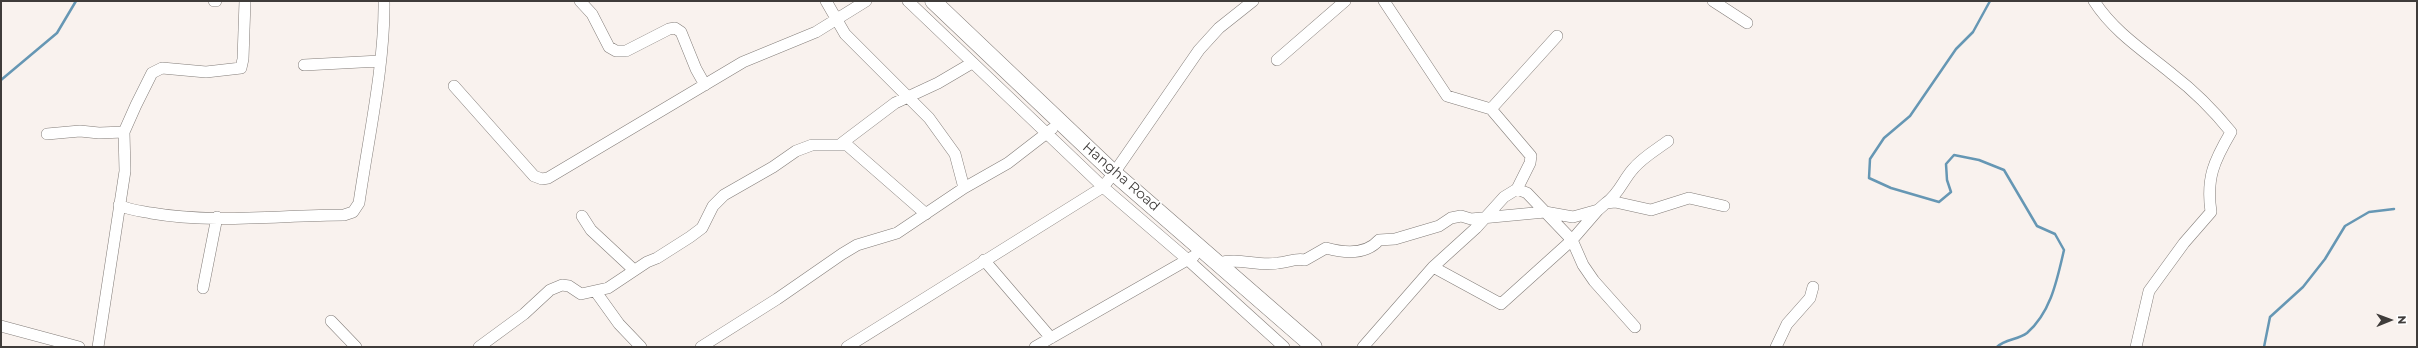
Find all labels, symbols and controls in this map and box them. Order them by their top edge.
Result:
street label: Hangha Road [1079,139,1163,215]
north arrow [2370,300,2410,340]
text: N [2395,315,2409,324]

